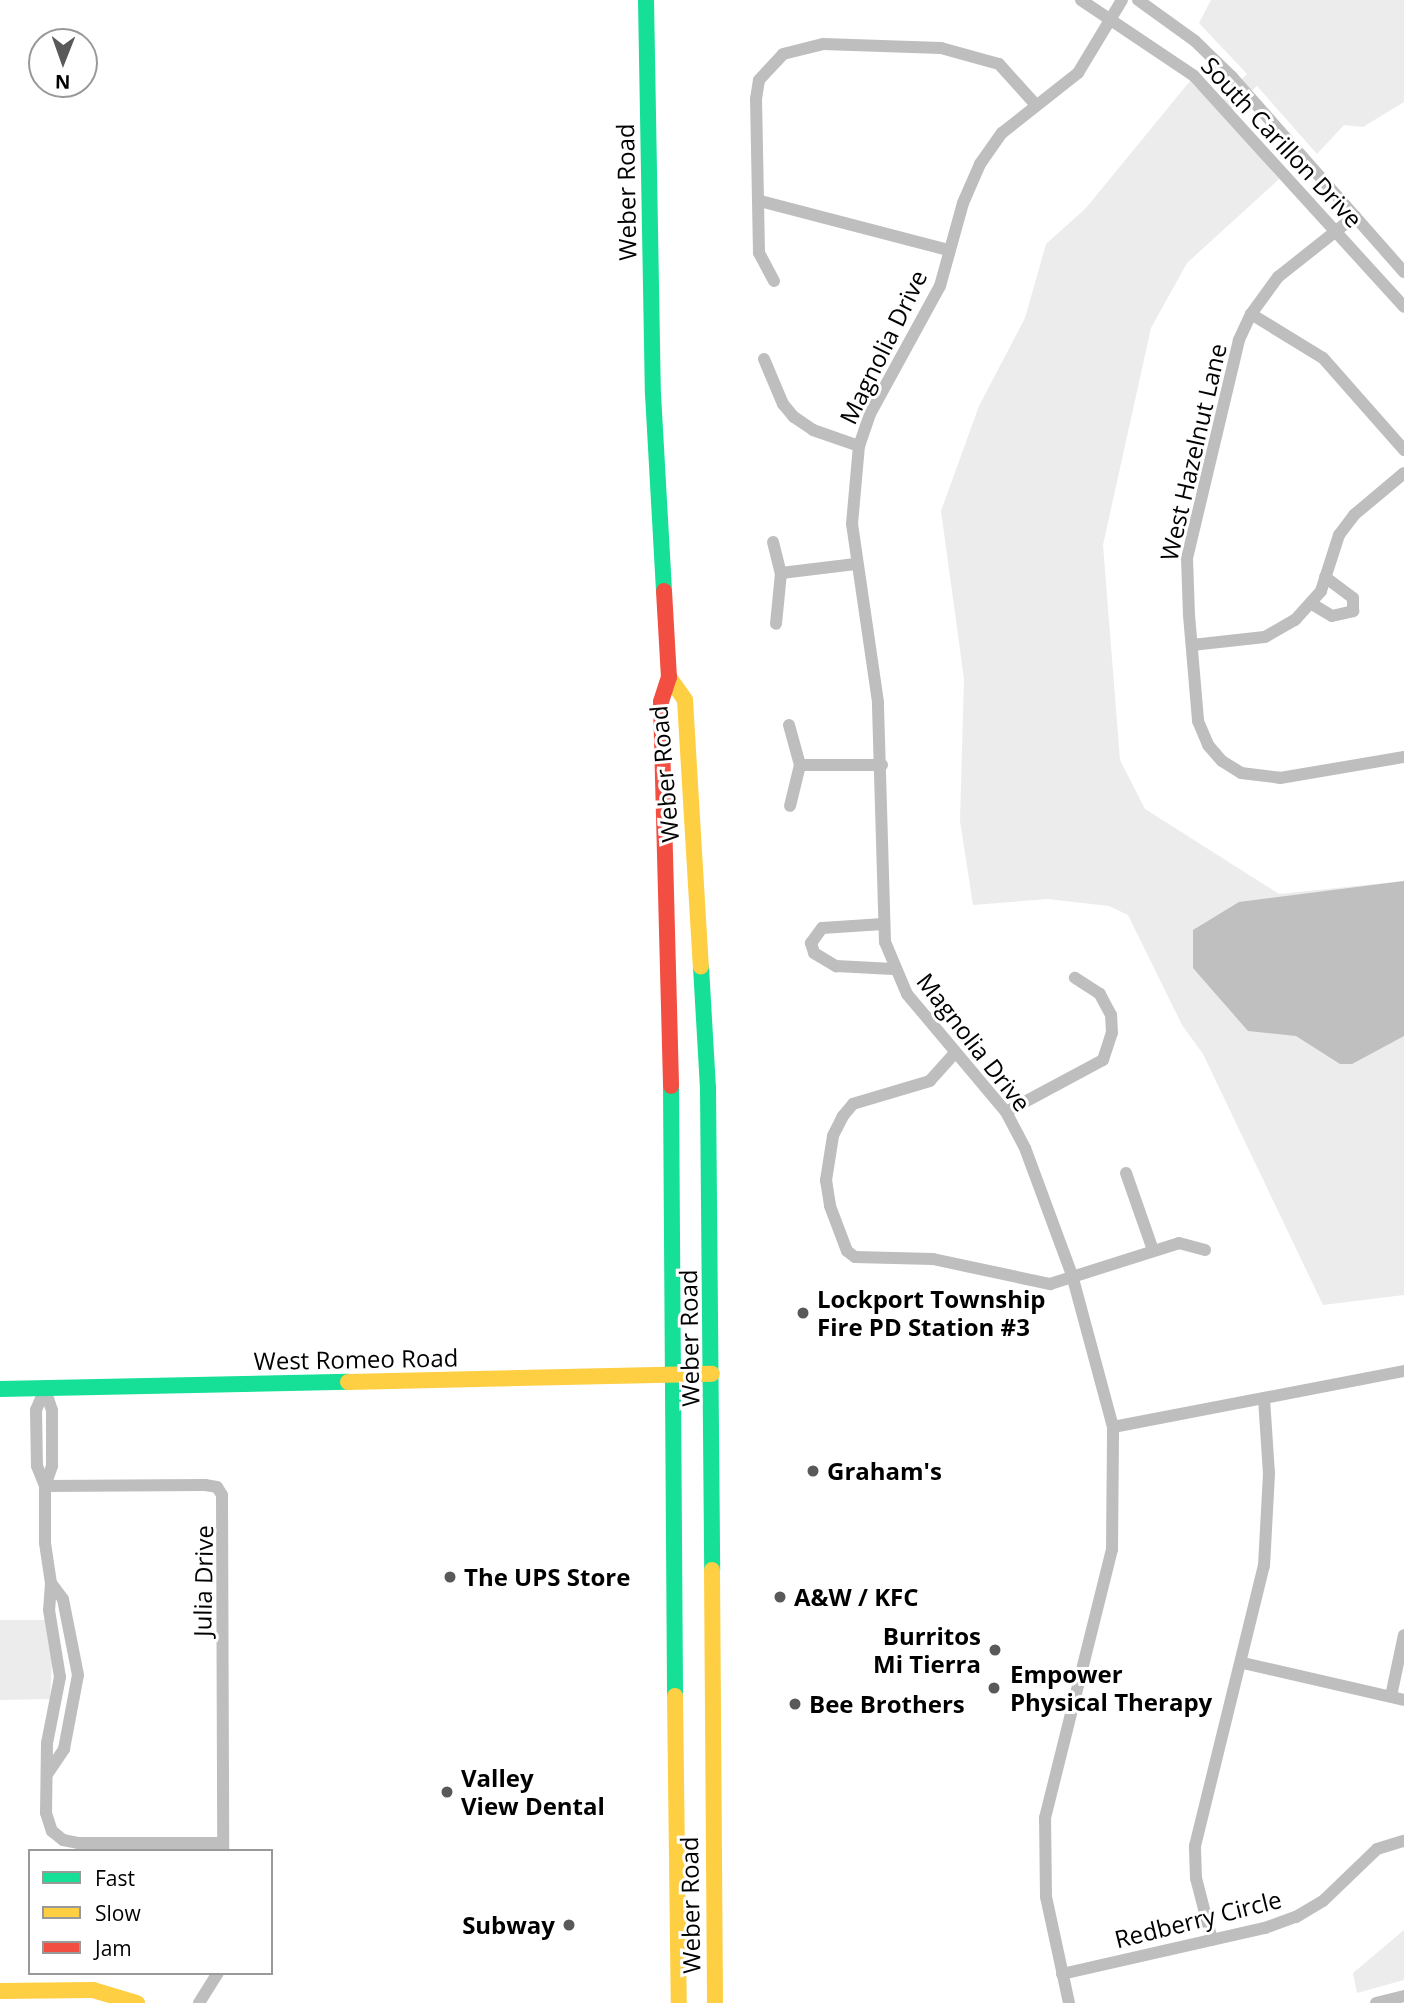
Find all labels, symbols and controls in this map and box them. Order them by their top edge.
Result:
north arrow [28,28,98,98]
street label: South Carillon Drive [1196,51,1368,233]
text: N [55,69,71,95]
street label: Weber Road [610,123,642,261]
street label: Magnolia Drive [833,265,933,429]
street label: West Hazelnut Lane [1154,341,1232,563]
street label: Weber Road [644,704,684,844]
street label: Magnolia Drive [911,967,1037,1117]
street label: Weber Road [673,1269,705,1407]
place label: Lockport Township Fire PD Station #3 [817,1285,1046,1341]
marker: Lockport Township Fire PD Station #3 [795,1305,811,1321]
street label: West Romeo Road [253,1343,459,1375]
place label: Graham's [827,1457,942,1485]
marker: Graham's [805,1463,821,1479]
street label: Julia Drive [188,1525,218,1637]
place label: The UPS Store [464,1563,630,1591]
marker: The UPS Store [442,1569,458,1585]
place label: A&W / KFC [794,1583,919,1611]
marker: A&W / KFC [772,1589,788,1605]
place label: Burritos Mi Tierra [873,1622,981,1678]
marker: Burritos Mi Tierra [987,1642,1003,1658]
place label: Empower Physical Therapy [1010,1660,1212,1716]
marker: Empower Physical Therapy [984,1678,1004,1698]
place label: Bee Brothers [809,1690,965,1718]
marker: Bee Brothers [787,1696,803,1712]
place label: Valley View Dental [461,1764,605,1820]
marker: Valley View Dental [439,1784,455,1800]
street label: Weber Road [674,1836,706,1974]
legend [28,1849,273,1975]
text: Fast [95,1864,135,1892]
street label: Redberry Circle [1112,1884,1284,1954]
text: Slow [95,1899,141,1927]
place label: Subway [462,1911,555,1939]
marker: Subway [561,1917,577,1933]
text: Jam [95,1934,132,1962]

